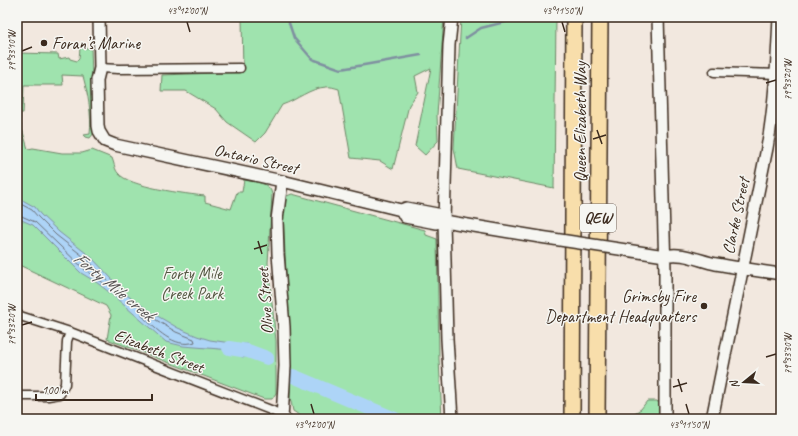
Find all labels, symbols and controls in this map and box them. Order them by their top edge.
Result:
text: 43°12'00"N [167,4,209,17]
text: 43°11'50"N [542,4,584,17]
text: 79°33'10"W [5,29,18,71]
place label: Foran’s Marine [52,33,141,54]
marker: Foran’s Marine [39,38,49,48]
text: 79°33'20"W [781,58,794,100]
street label: Queen Elizabeth Way [570,61,591,182]
street label: Ontario Street [212,139,302,179]
street label: Clarke Street [718,174,755,256]
road number: QEW [580,204,616,232]
water label: Forty Mile creek [69,247,162,327]
park label: Forty Mile Creek Park [161,263,225,304]
street label: Olive Street [252,265,278,335]
place label: Grimsby Fire Department Headquarters [545,286,698,327]
marker: Grimsby Fire Department Headquarters [699,301,709,311]
text: 79°33'20"W [5,303,18,345]
street label: Elizabeth Street [111,324,209,379]
text: 79°33'30"W [781,332,794,374]
north arrow [724,362,764,402]
scale bar [36,376,152,402]
text: N [726,378,742,390]
text: 100 m [42,382,69,398]
text: 43°12'00"N [294,418,336,431]
text: 43°11'50"N [669,418,711,431]

